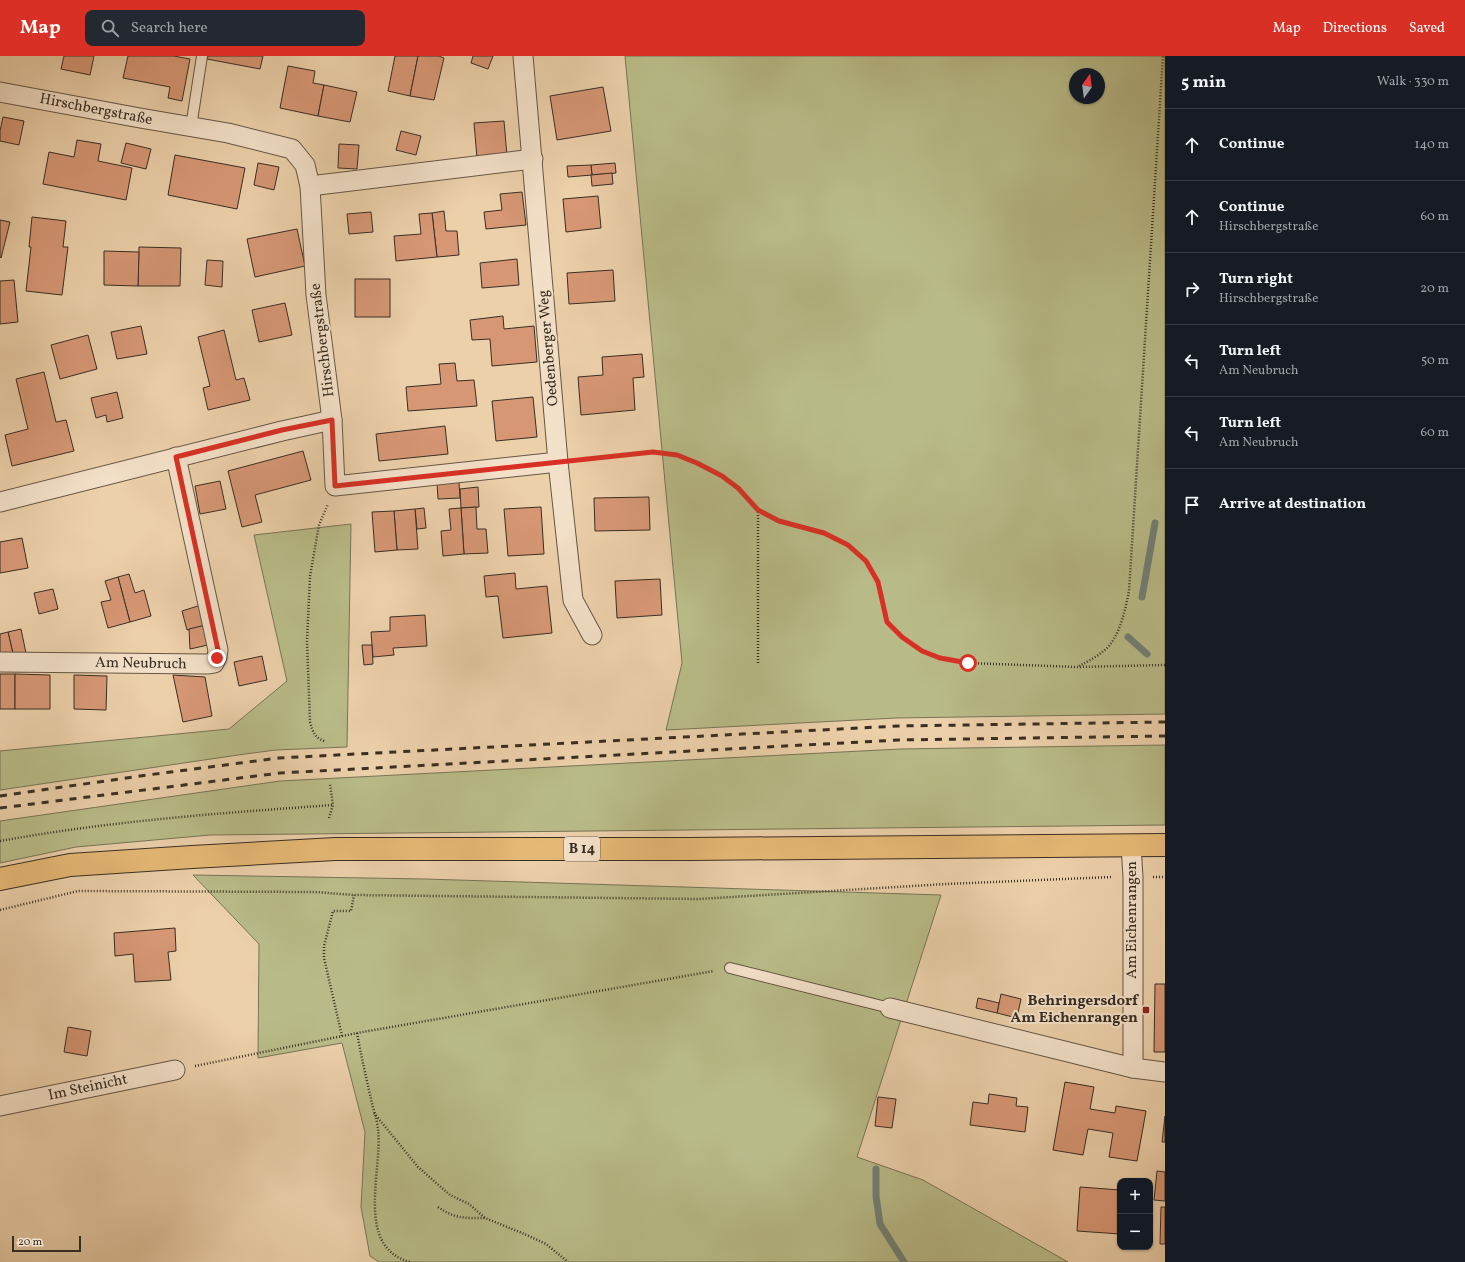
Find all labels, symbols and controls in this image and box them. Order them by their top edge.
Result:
search box [85,10,365,46]
text: Map [20,15,61,41]
icon: search [99,17,121,39]
text: Search here [131,18,208,39]
text: Map [1273,19,1301,38]
text: Directions [1323,19,1387,38]
text: Saved [1409,19,1445,38]
north arrow [1069,68,1105,104]
text: 5 min [1181,71,1226,94]
text: Walk · 330 m [1377,73,1449,91]
street label: Hirschbergstraße [38,89,154,131]
icon: ahead [1181,134,1203,156]
text: Continue [1219,134,1284,155]
text: 140 m [1415,136,1449,154]
text: Continue [1219,197,1284,218]
icon: ahead [1181,206,1203,228]
text: 60 m [1421,208,1449,226]
text: Hirschbergstraße [1219,218,1318,236]
text: Turn right [1219,269,1293,290]
icon: right [1181,278,1203,300]
text: 20 m [1420,280,1449,298]
street label: Hirschbergstraße [306,282,340,398]
street label: Oedenberger Weg [533,289,565,407]
text: Hirschbergstraße [1219,290,1318,308]
text: Turn left [1219,341,1281,362]
icon: left [1181,350,1203,372]
text: 50 m [1421,352,1449,370]
text: Am Neubruch [1219,362,1299,380]
text: Turn left [1219,413,1281,434]
icon: left [1181,422,1203,444]
text: 60 m [1421,424,1449,442]
text: Am Neubruch [1219,434,1299,452]
icon: arrive [1181,494,1203,516]
text: Arrive at destination [1219,494,1366,515]
route end [208,649,226,667]
street label: Am Neubruch [95,653,187,675]
route start [959,654,977,672]
road number: B 14 [564,837,600,861]
street label: Am Eichenrangen [1122,861,1143,979]
place label: Behringersdorf Am Eichenrangen [1011,991,1139,1029]
marker: Behringersdorf Am Eichenrangen [1141,1005,1151,1015]
street label: Im Steinicht [46,1069,130,1107]
map controls [1117,1178,1153,1250]
button: + [1117,1178,1153,1214]
button: − [1117,1214,1153,1250]
scale bar [12,1234,81,1253]
text: 20 m [18,1235,42,1250]

